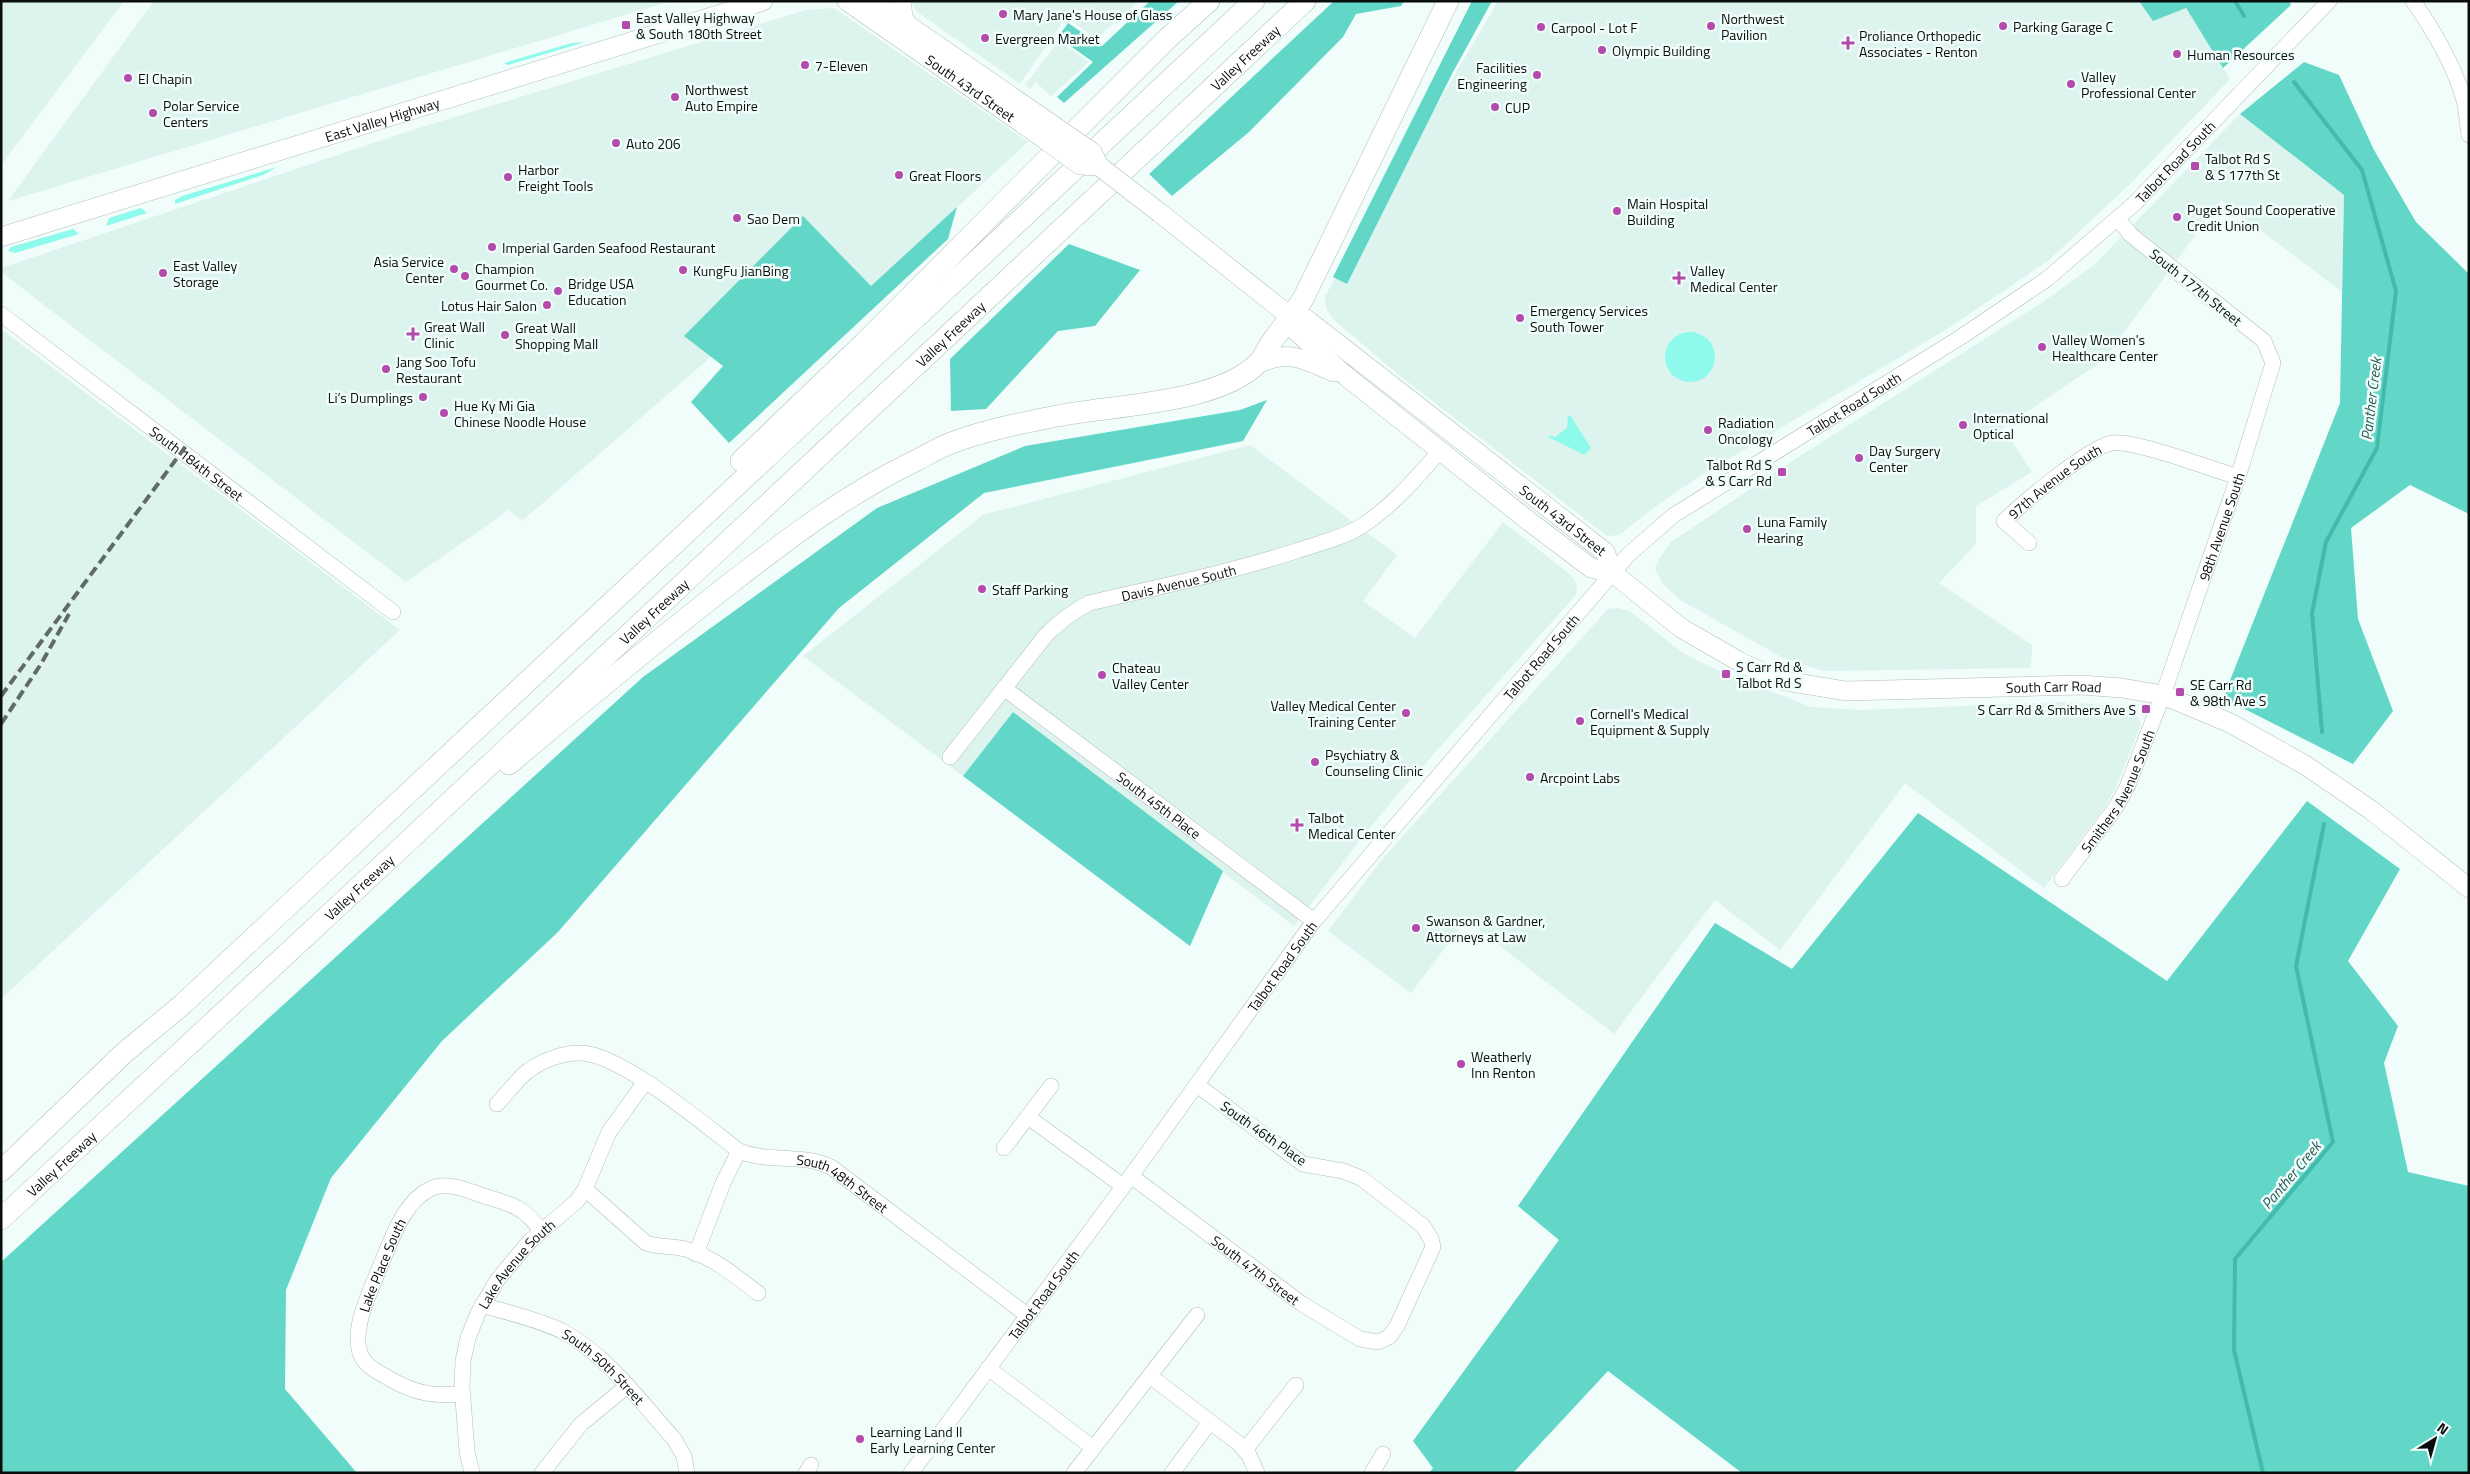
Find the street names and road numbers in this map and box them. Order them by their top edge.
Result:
street label: Valley Freeway [1205,19,1284,95]
street label: South 43rd Street [922,49,1020,126]
street label: East Valley Highway [322,91,442,147]
street label: Talbot Road South [2130,115,2220,207]
street label: South 177th Street [2145,243,2247,331]
street label: Valley Freeway [911,296,990,371]
street label: Talbot Road South [1802,366,1905,441]
street label: South 184th Street [145,420,248,506]
street label: 97th Avenue South [2003,438,2105,523]
street label: 98th Avenue South [2193,470,2249,583]
street label: South 43rd Street [1516,479,1611,560]
street label: Davis Avenue South [1119,558,1238,606]
street label: Valley Freeway [614,573,693,649]
street label: Talbot Road South [1498,609,1584,704]
street label: South Carr Road [2006,674,2102,697]
street label: Smithers Avenue South [2075,726,2159,857]
street label: South 45th Place [1112,766,1206,843]
street label: Valley Freeway [319,849,398,925]
street label: Talbot Road South [1242,916,1322,1016]
street label: South 46th Place [1217,1096,1311,1170]
street label: Valley Freeway [22,1125,101,1201]
street label: South 48th Street [795,1148,893,1217]
street label: Lake Place South [353,1214,410,1315]
street label: Lake Avenue South [472,1214,559,1313]
street label: South 47th Street [1207,1230,1304,1310]
street label: Talbot Road South [1003,1245,1084,1344]
street label: South 50th Street [559,1323,650,1409]

